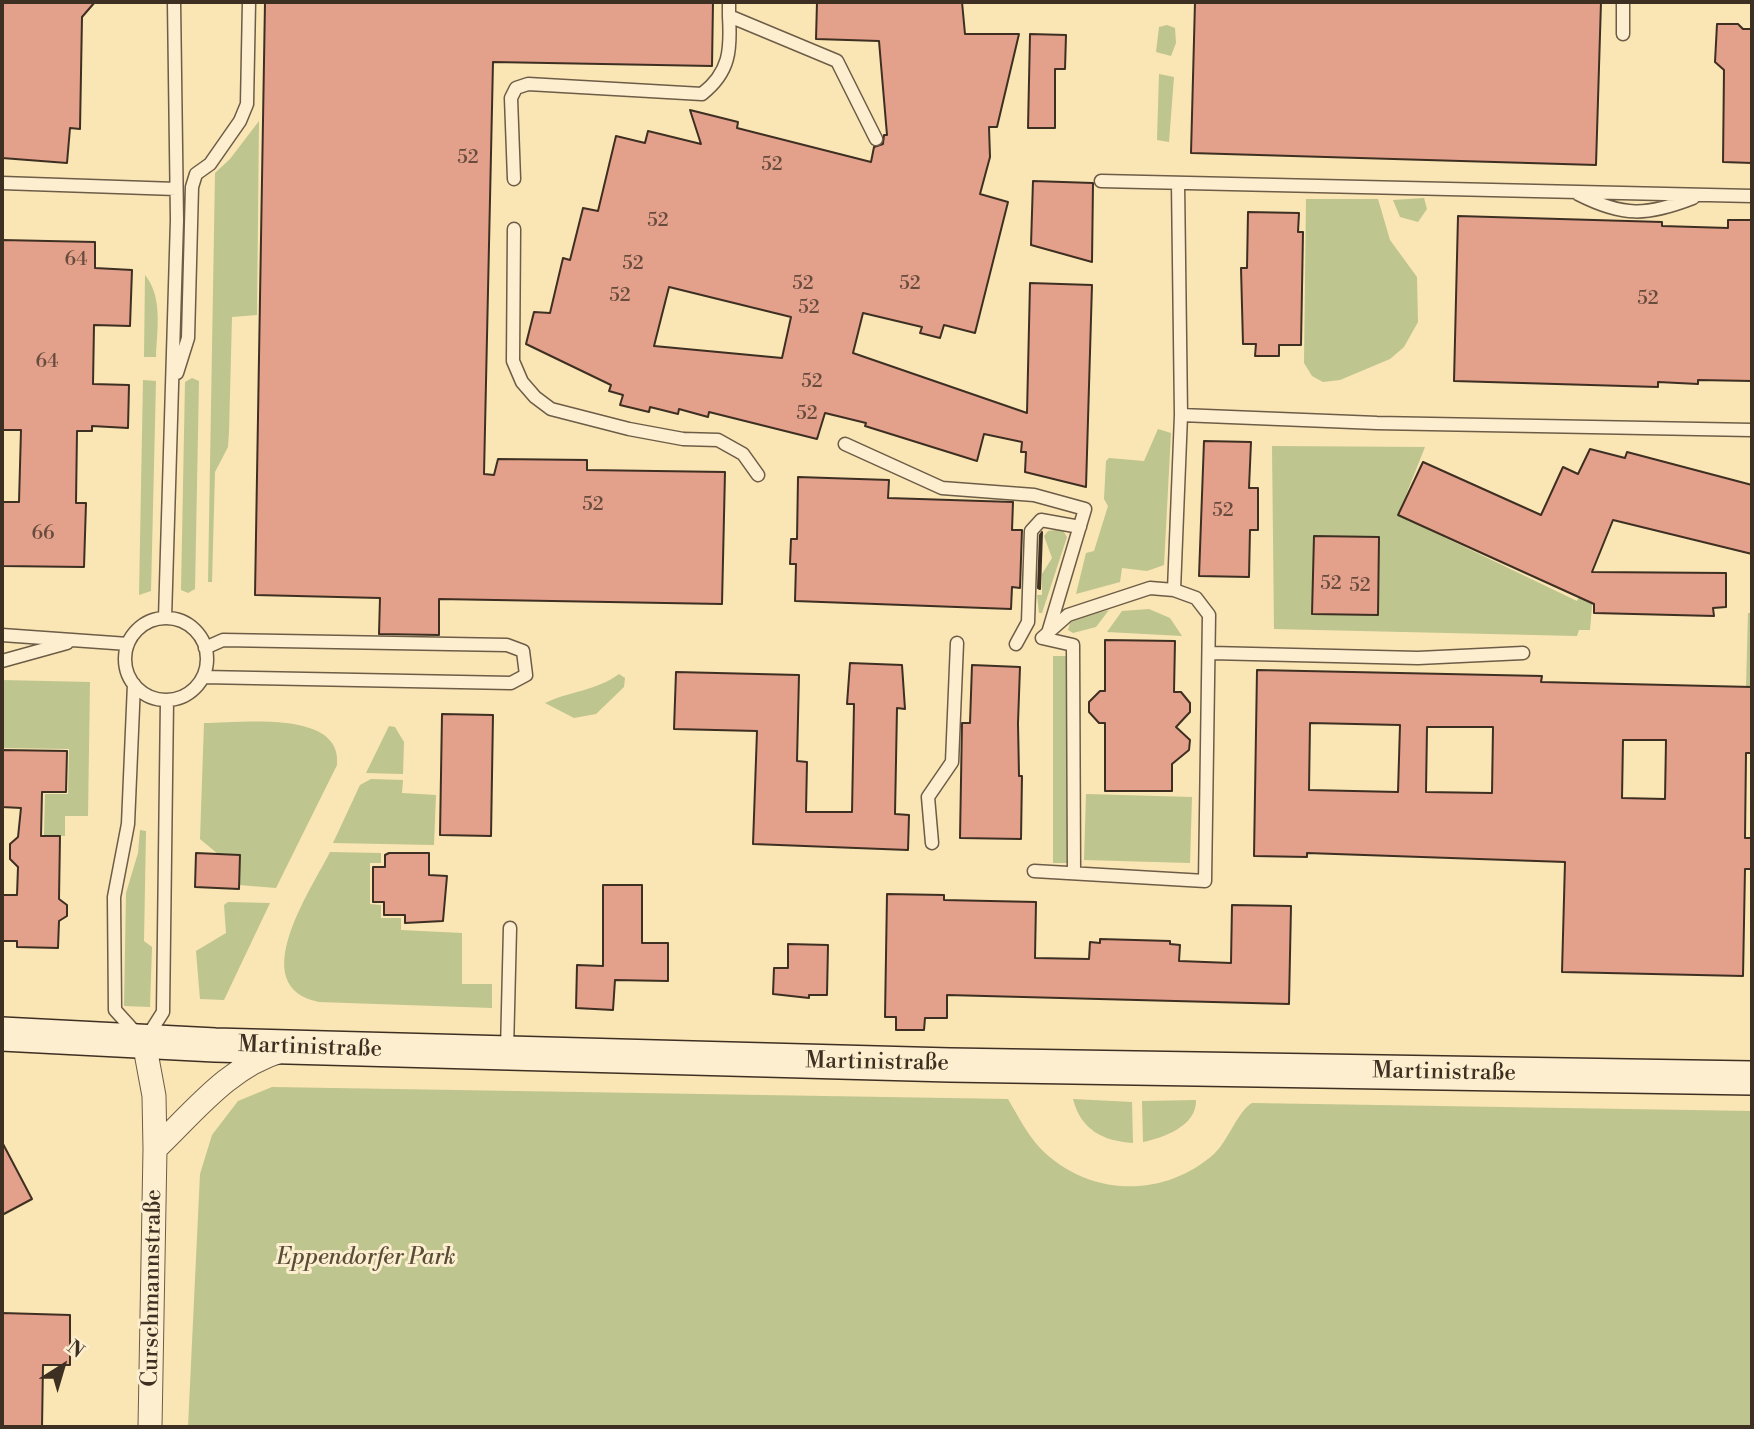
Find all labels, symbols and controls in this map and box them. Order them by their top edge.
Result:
house number: 52 [457,147,479,169]
house number: 52 [761,154,783,176]
house number: 52 [647,210,669,232]
house number: 64 [64,249,88,271]
house number: 52 [622,253,644,275]
house number: 52 [792,273,814,295]
house number: 52 [899,273,921,295]
house number: 52 [609,285,631,307]
house number: 52 [1637,288,1659,310]
house number: 52 [798,297,820,319]
house number: 64 [35,351,59,373]
house number: 52 [801,371,823,393]
house number: 52 [796,403,818,425]
house number: 52 [582,494,604,516]
house number: 52 [1212,500,1234,522]
house number: 66 [31,523,55,545]
house number: 52 [1320,573,1342,595]
house number: 52 [1349,575,1371,597]
street label: Martinistraße [238,1032,382,1064]
street label: Martinistraße [805,1048,949,1078]
street label: Martinistraße [1372,1058,1516,1088]
street label: Curschmannstraße [137,1189,169,1387]
park label: Eppendorfer Park [276,1244,456,1272]
north arrow [28,1331,98,1401]
text: N [62,1335,89,1363]

